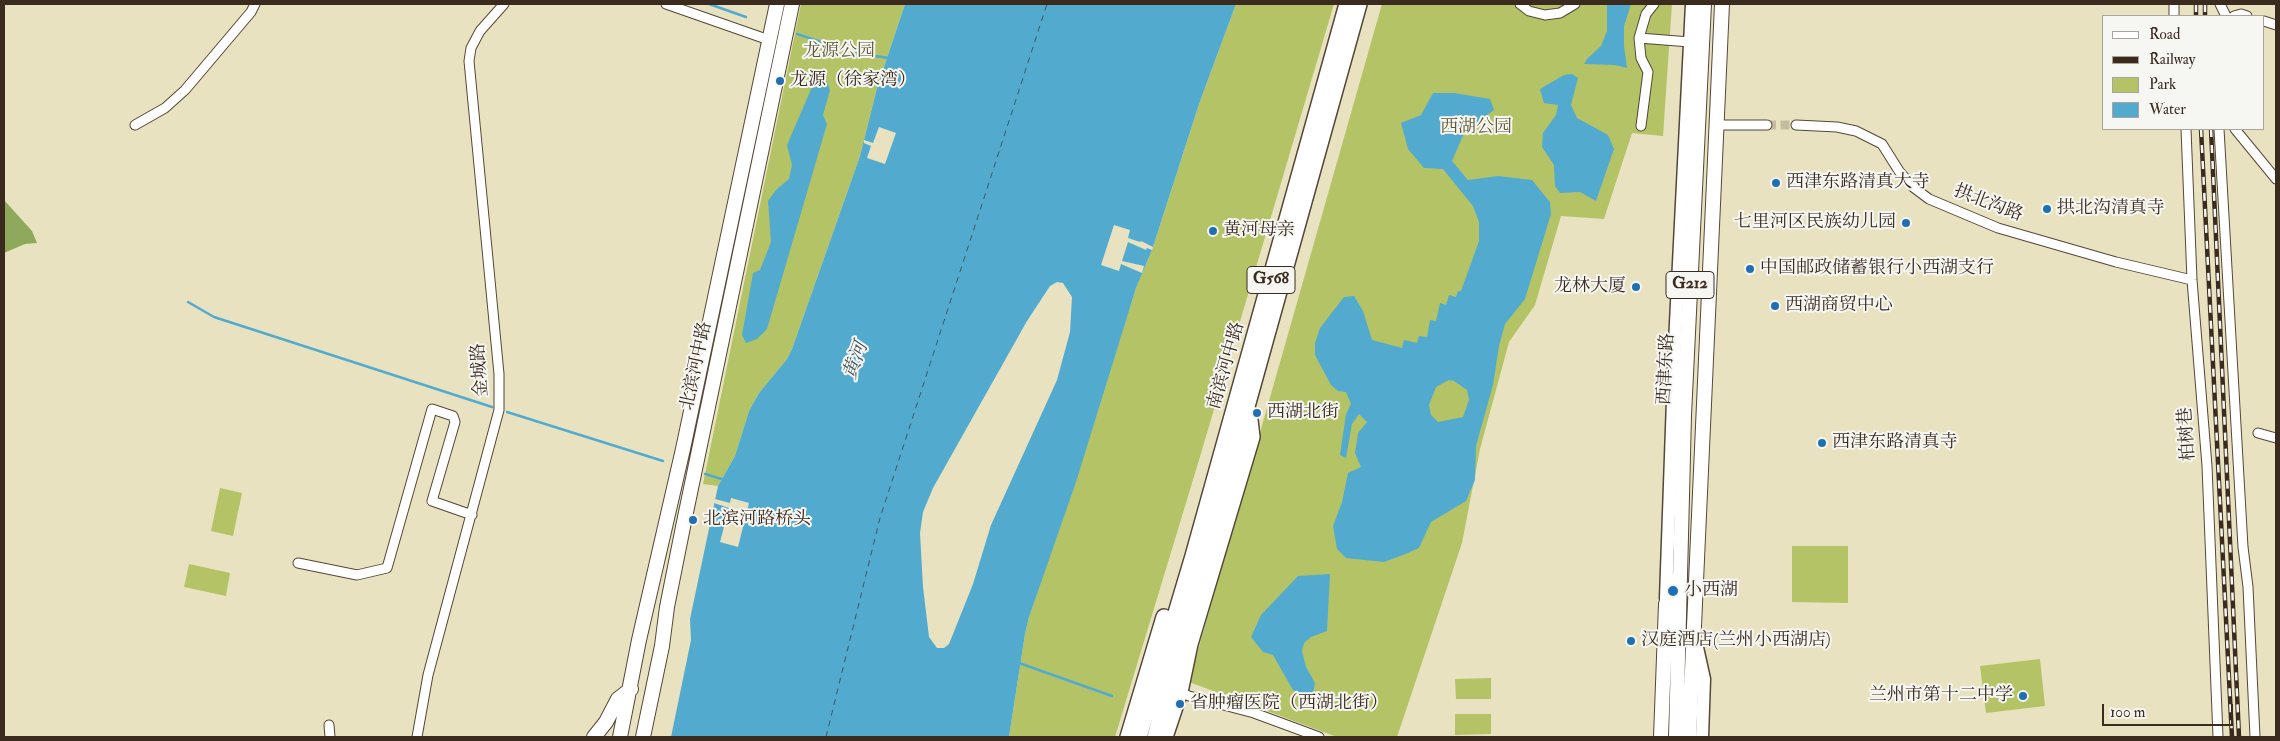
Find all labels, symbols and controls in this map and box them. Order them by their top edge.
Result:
legend [2102,15,2265,130]
text: Road [2149,25,2180,44]
park label: 龙源公园 [803,41,875,63]
text: Railway [2149,50,2195,69]
place label: 龙源（徐家湾） [790,70,916,92]
marker: 龙源（徐家湾） [774,75,786,87]
text: Park [2149,75,2176,94]
text: Water [2149,100,2186,119]
park label: 西湖公园 [1440,117,1512,139]
place label: 西津东路清真大寺 [1786,172,1930,194]
marker: 西津东路清真大寺 [1770,177,1782,189]
street label: 拱北沟路 [1951,181,2025,227]
place label: 拱北沟清真寺 [2057,198,2165,220]
marker: 拱北沟清真寺 [2041,203,2053,215]
place label: 七里河区民族幼儿园 [1734,212,1896,234]
marker: 七里河区民族幼儿园 [1900,217,1912,229]
place label: 黄河母亲 [1223,220,1295,242]
marker: 黄河母亲 [1207,225,1219,237]
place label: 中国邮政储蓄银行小西湖支行 [1760,258,1994,280]
marker: 中国邮政储蓄银行小西湖支行 [1744,263,1756,275]
road number: G568 [1247,266,1295,294]
road number: G212 [1666,272,1714,298]
place label: 龙林大厦 [1554,276,1626,298]
marker: 龙林大厦 [1630,281,1642,293]
place label: 西湖商贸中心 [1785,295,1893,317]
marker: 西湖商贸中心 [1769,300,1781,312]
street label: 北滨河中路 [677,320,717,412]
street label: 南滨河中路 [1204,320,1250,412]
street label: 西津东路 [1654,332,1680,406]
water label: 黄河 [840,339,874,383]
street label: 金城路 [468,342,494,398]
place label: 西湖北街 [1267,402,1339,424]
street label: 柏树巷 [2175,406,2201,462]
marker: 西湖北街 [1251,407,1263,419]
place label: 西津东路清真寺 [1832,432,1958,454]
marker: 西津东路清真寺 [1816,437,1828,449]
place label: 北滨河路桥头 [703,509,811,531]
marker: 北滨河路桥头 [687,514,699,526]
place label: 小西湖 [1684,580,1738,602]
marker: 小西湖 [1666,584,1680,598]
place label: 汉庭酒店(兰州小西湖店) [1641,630,1831,652]
marker: 汉庭酒店(兰州小西湖店) [1625,635,1637,647]
place label: 兰州市第十二中学 [1869,685,2013,707]
marker: 兰州市第十二中学 [2017,690,2029,702]
place label: 省肿瘤医院（西湖北街） [1190,693,1388,715]
scale bar [2105,694,2236,726]
marker: 省肿瘤医院（西湖北街） [1174,698,1186,710]
text: 100 m [2110,703,2145,722]

